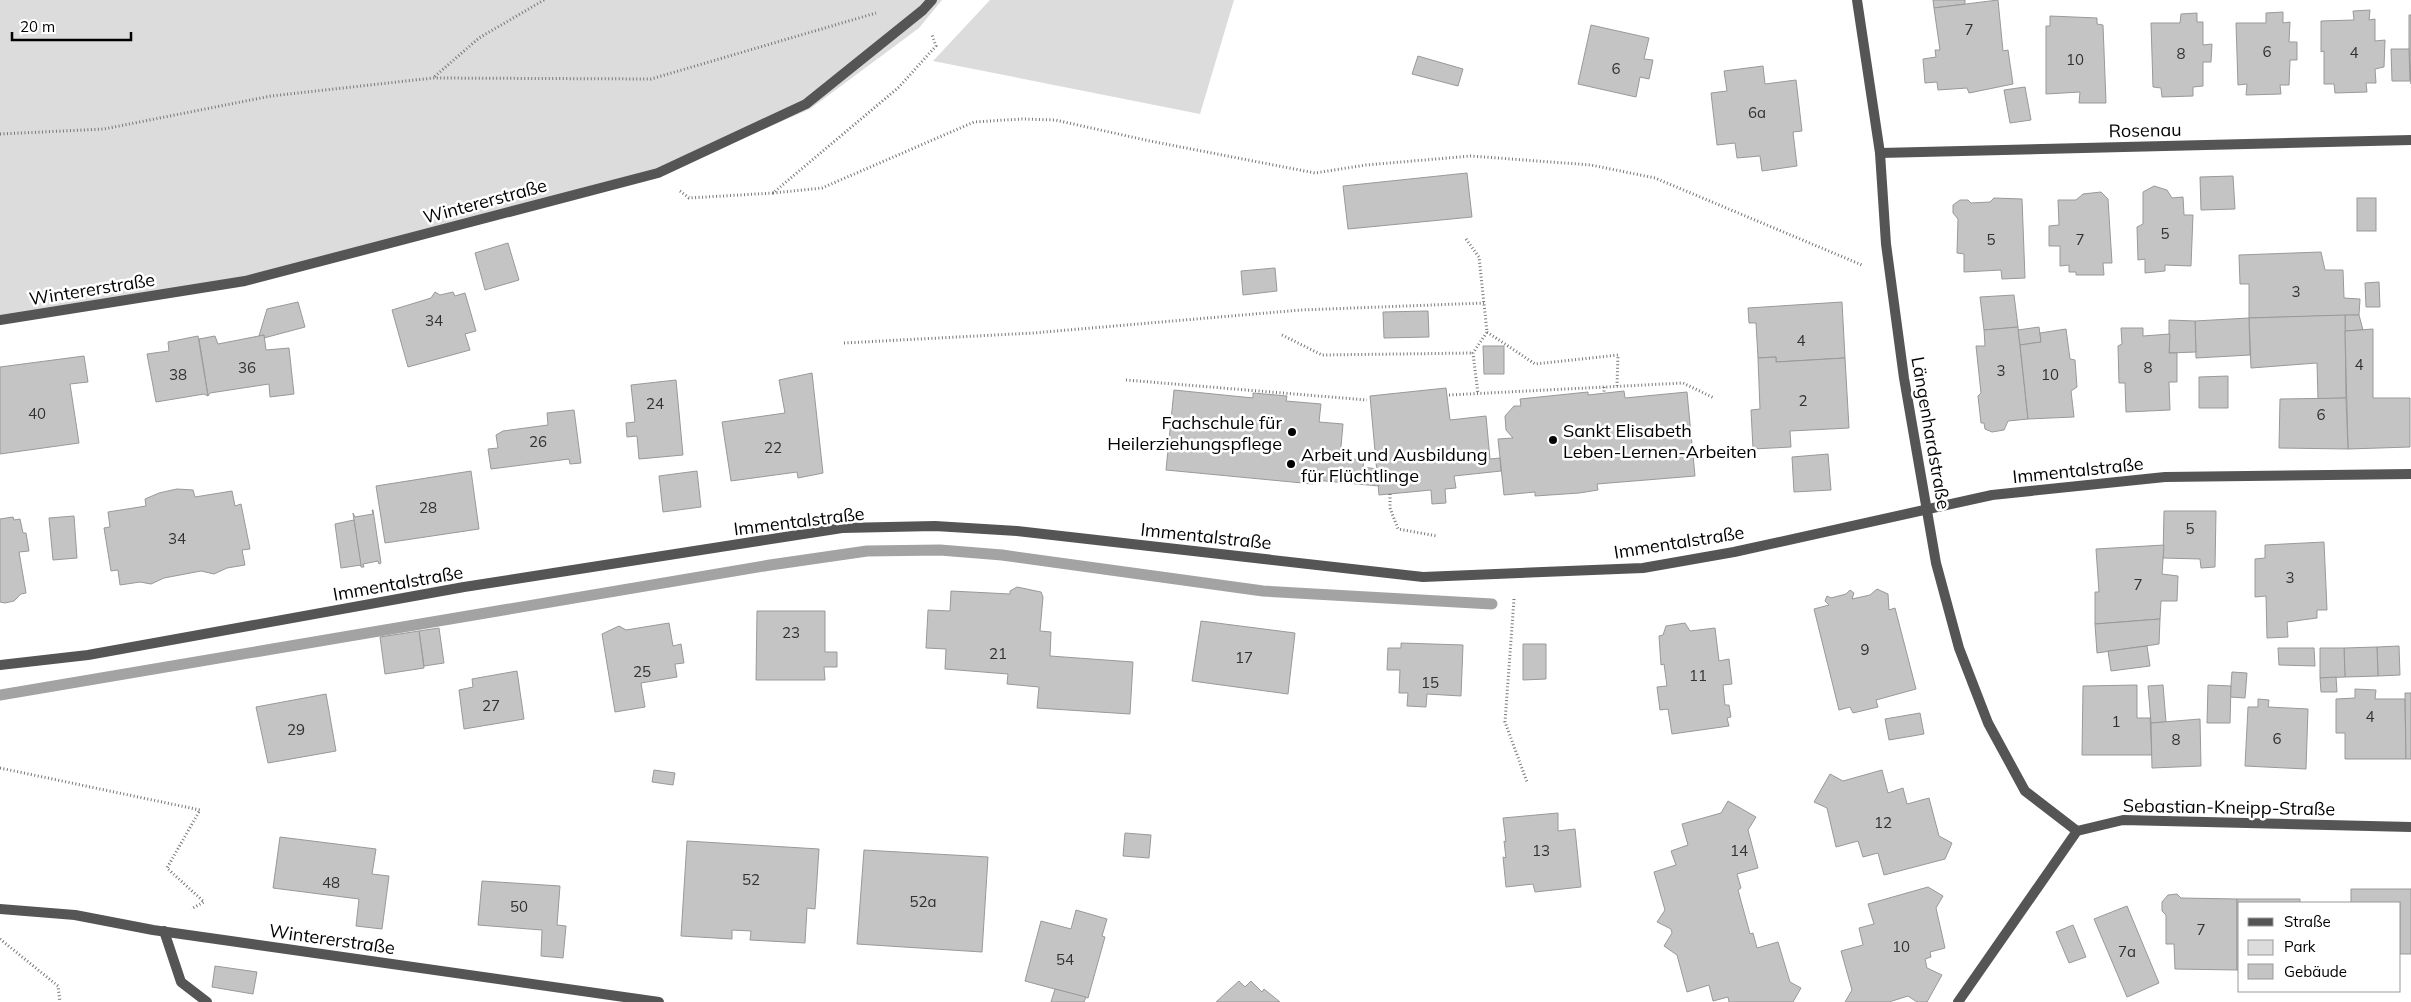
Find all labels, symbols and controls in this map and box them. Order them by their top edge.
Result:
scale bar [12,10,131,42]
text: 20 m [20,17,55,36]
house number: 7 [1964,20,1974,39]
house number: 6 [2262,42,2272,61]
house number: 4 [2349,43,2359,62]
house number: 8 [2176,44,2186,63]
house number: 10 [2066,50,2084,69]
house number: 6 [1611,59,1621,78]
house number: 6a [1748,103,1766,122]
street label: Rosenau [2108,118,2182,142]
street label: Wintererstraße [421,173,549,229]
house number: 5 [2160,224,2170,243]
house number: 5 [1986,230,1996,249]
house number: 7 [2075,230,2085,249]
street label: Wintererstraße [27,268,157,310]
house number: 3 [2291,282,2301,301]
house number: 34 [425,311,443,330]
house number: 4 [1796,331,1806,350]
street label: Längenhardstraße [1906,355,1956,511]
house number: 4 [2354,355,2364,374]
house number: 36 [238,358,256,377]
house number: 8 [2143,358,2153,377]
house number: 3 [1996,361,2006,380]
house number: 38 [169,365,187,384]
house number: 10 [2041,365,2059,384]
house number: 2 [1798,391,1808,410]
house number: 24 [646,394,664,413]
house number: 40 [28,404,46,423]
house number: 6 [2316,405,2326,424]
place label: Fachschule für Heilerziehungspflege [1107,411,1282,455]
place label: Sankt Elisabeth Leben-Lernen-Arbeiten [1563,419,1757,463]
marker: Fachschule für Heilerziehungspflege [1286,426,1298,438]
house number: 26 [529,432,547,451]
marker: Sankt Elisabeth Leben-Lernen-Arbeiten [1547,434,1559,446]
house number: 22 [764,438,782,457]
place label: Arbeit und Ausbildung für Flüchtlinge [1301,443,1488,487]
street label: Immentalstraße [2011,452,2145,488]
marker: Arbeit und Ausbildung für Flüchtlinge [1285,458,1297,470]
house number: 28 [419,498,437,517]
street label: Immentalstraße [732,502,866,540]
street label: Immentalstraße [1139,518,1273,554]
house number: 5 [2185,519,2195,538]
street label: Immentalstraße [1612,520,1746,564]
house number: 34 [168,529,186,548]
street label: Immentalstraße [331,560,465,606]
house number: 3 [2285,568,2295,587]
house number: 7 [2133,575,2143,594]
house number: 23 [782,623,800,642]
house number: 9 [1860,640,1870,659]
house number: 21 [989,644,1007,663]
house number: 17 [1235,648,1253,667]
house number: 25 [633,662,651,681]
house number: 11 [1689,666,1707,685]
house number: 15 [1421,673,1439,692]
house number: 27 [482,696,500,715]
house number: 4 [2365,707,2375,726]
house number: 1 [2111,712,2121,731]
house number: 29 [287,720,305,739]
house number: 6 [2272,729,2282,748]
house number: 8 [2171,730,2181,749]
street label: Sebastian-Kneipp-Straße [2123,794,2335,820]
house number: 12 [1874,813,1892,832]
house number: 13 [1532,841,1550,860]
house number: 14 [1730,841,1748,860]
house number: 52 [742,870,760,889]
house number: 48 [322,873,340,892]
house number: 52a [909,892,937,911]
house number: 50 [510,897,528,916]
legend [2238,902,2401,992]
text: Straße [2284,912,2331,931]
street label: Wintererstraße [267,919,397,959]
house number: 7 [2196,920,2206,939]
house number: 10 [1892,937,1910,956]
text: Park [2284,937,2316,956]
house number: 7a [2118,942,2136,961]
house number: 54 [1056,950,1074,969]
text: Gebäude [2284,962,2347,981]

